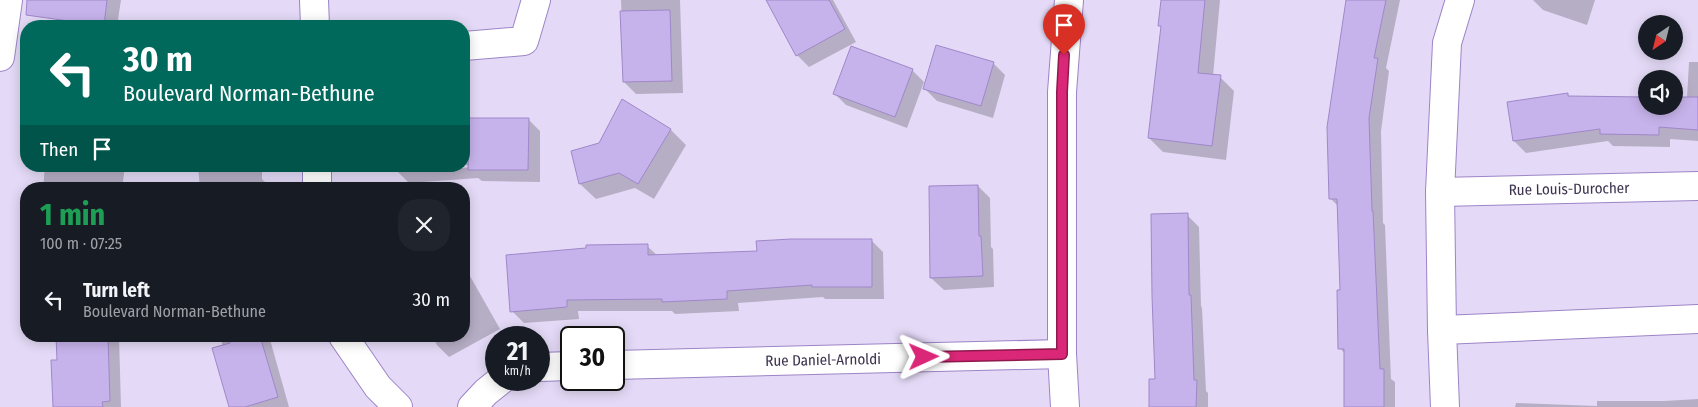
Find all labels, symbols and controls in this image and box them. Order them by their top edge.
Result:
pin [1043,4,1085,55]
icon: arrive [1050,11,1078,39]
north arrow [1638,15,1682,60]
map controls [1638,15,1683,115]
text: 30 m [123,38,193,80]
icon: left [40,40,105,105]
button: sound [1638,70,1683,115]
text: Boulevard Norman-Bethune [123,80,375,107]
icon: arrive [88,135,116,163]
text: Then [40,138,78,161]
street label: Rue Louis-Durocher [1508,179,1630,199]
text: 1 min [40,197,105,233]
button: close [398,199,450,251]
text: 100 m · 07:25 [40,234,122,253]
text: Turn left [83,279,150,302]
icon: left [40,286,68,314]
text: 30 m [412,288,450,311]
text: Boulevard Norman-Bethune [83,302,266,321]
speed limit sign: 30 [560,326,625,391]
position arrow [897,330,949,382]
text: 21 [507,337,528,367]
street label: Rue Daniel-Arnoldi [765,350,881,370]
text: km/h [504,364,531,378]

